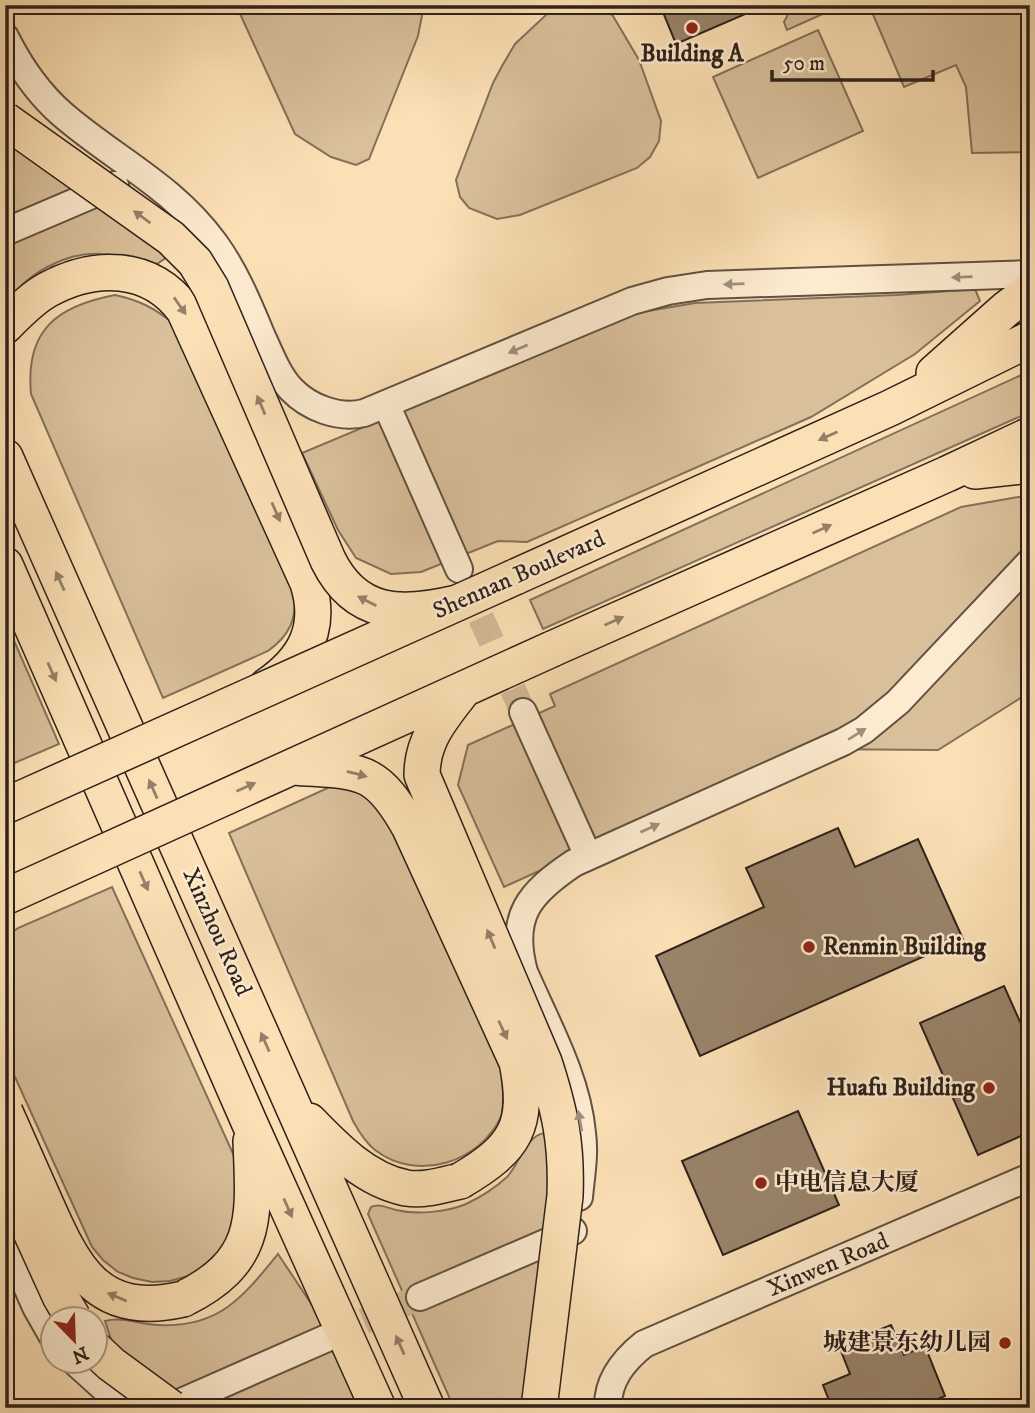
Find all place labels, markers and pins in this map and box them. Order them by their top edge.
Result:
marker: Building A [684,20,700,36]
place label: Building A [641,39,744,69]
place label: Renmin Building [823,932,987,962]
marker: Renmin Building [801,939,817,955]
place label: Huafu Building [827,1073,976,1103]
marker: Huafu Building [981,1080,997,1096]
place label: 中电信息大厦 [775,1168,919,1198]
marker: 中电信息大厦 [753,1175,769,1191]
place label: 城建景东幼儿园 [823,1328,991,1358]
marker: 城建景东幼儿园 [997,1335,1013,1351]

